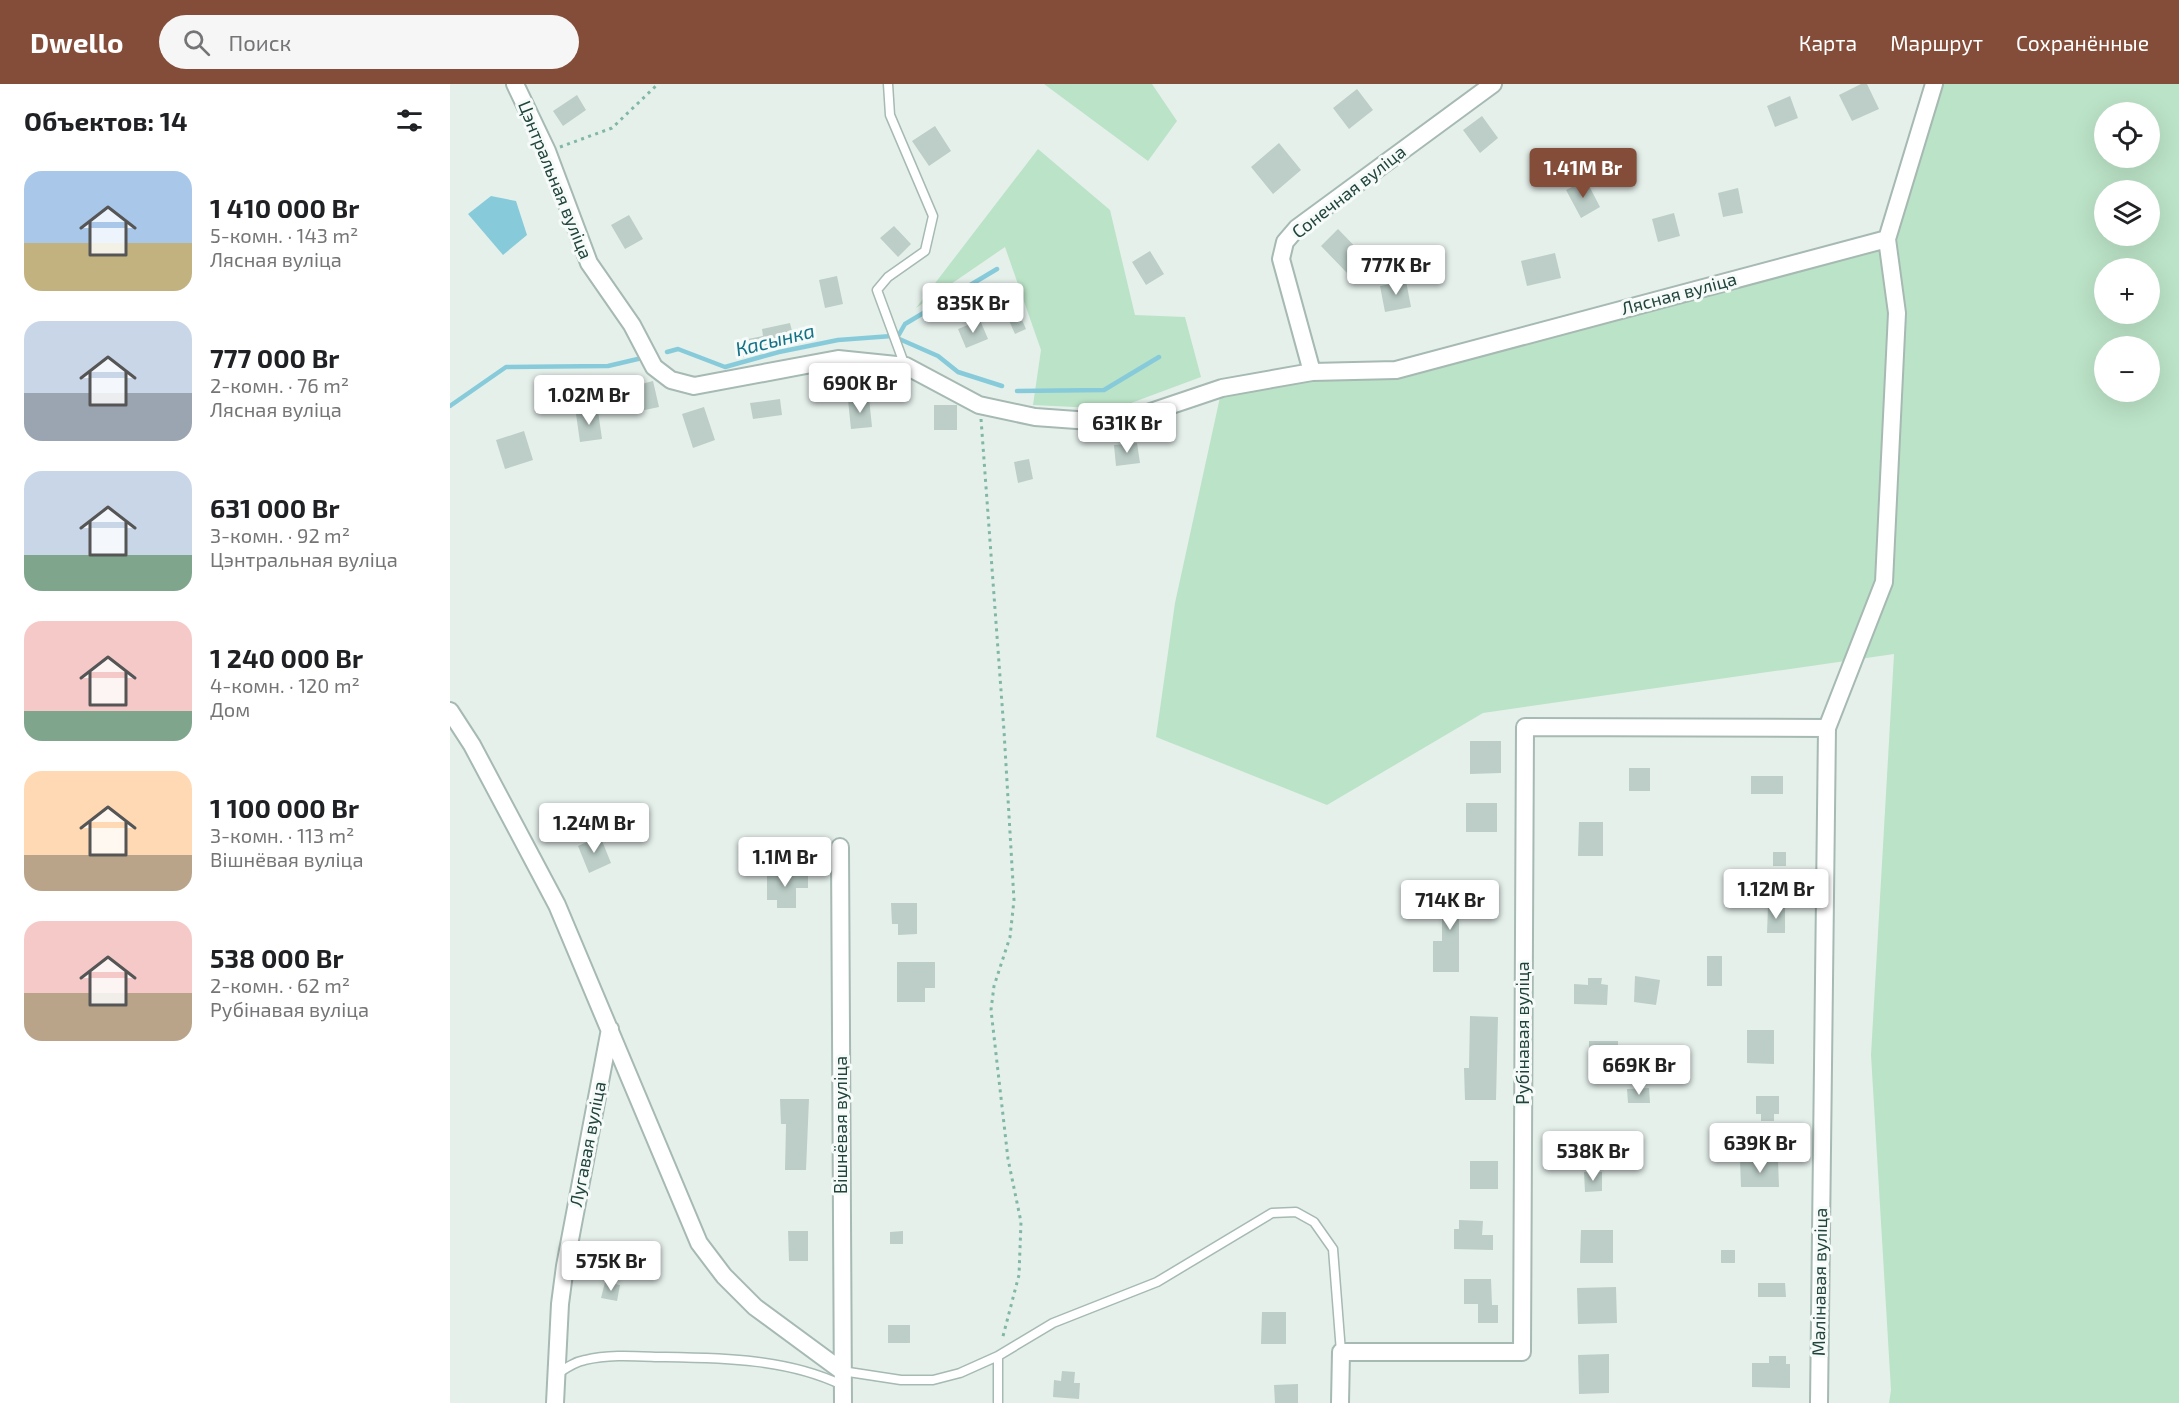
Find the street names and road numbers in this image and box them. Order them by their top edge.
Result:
street label: Цэнтральная вуліца [514,97,598,262]
street label: Сонечная вуліца [1287,140,1410,243]
street label: Лясная вуліца [1619,267,1739,319]
street label: Рубінавая вуліца [1511,961,1533,1105]
street label: Вішнёвая вуліца [829,1056,851,1194]
street label: Лугавая вуліца [564,1079,610,1208]
street label: Малінавая вуліца [1807,1208,1831,1356]

